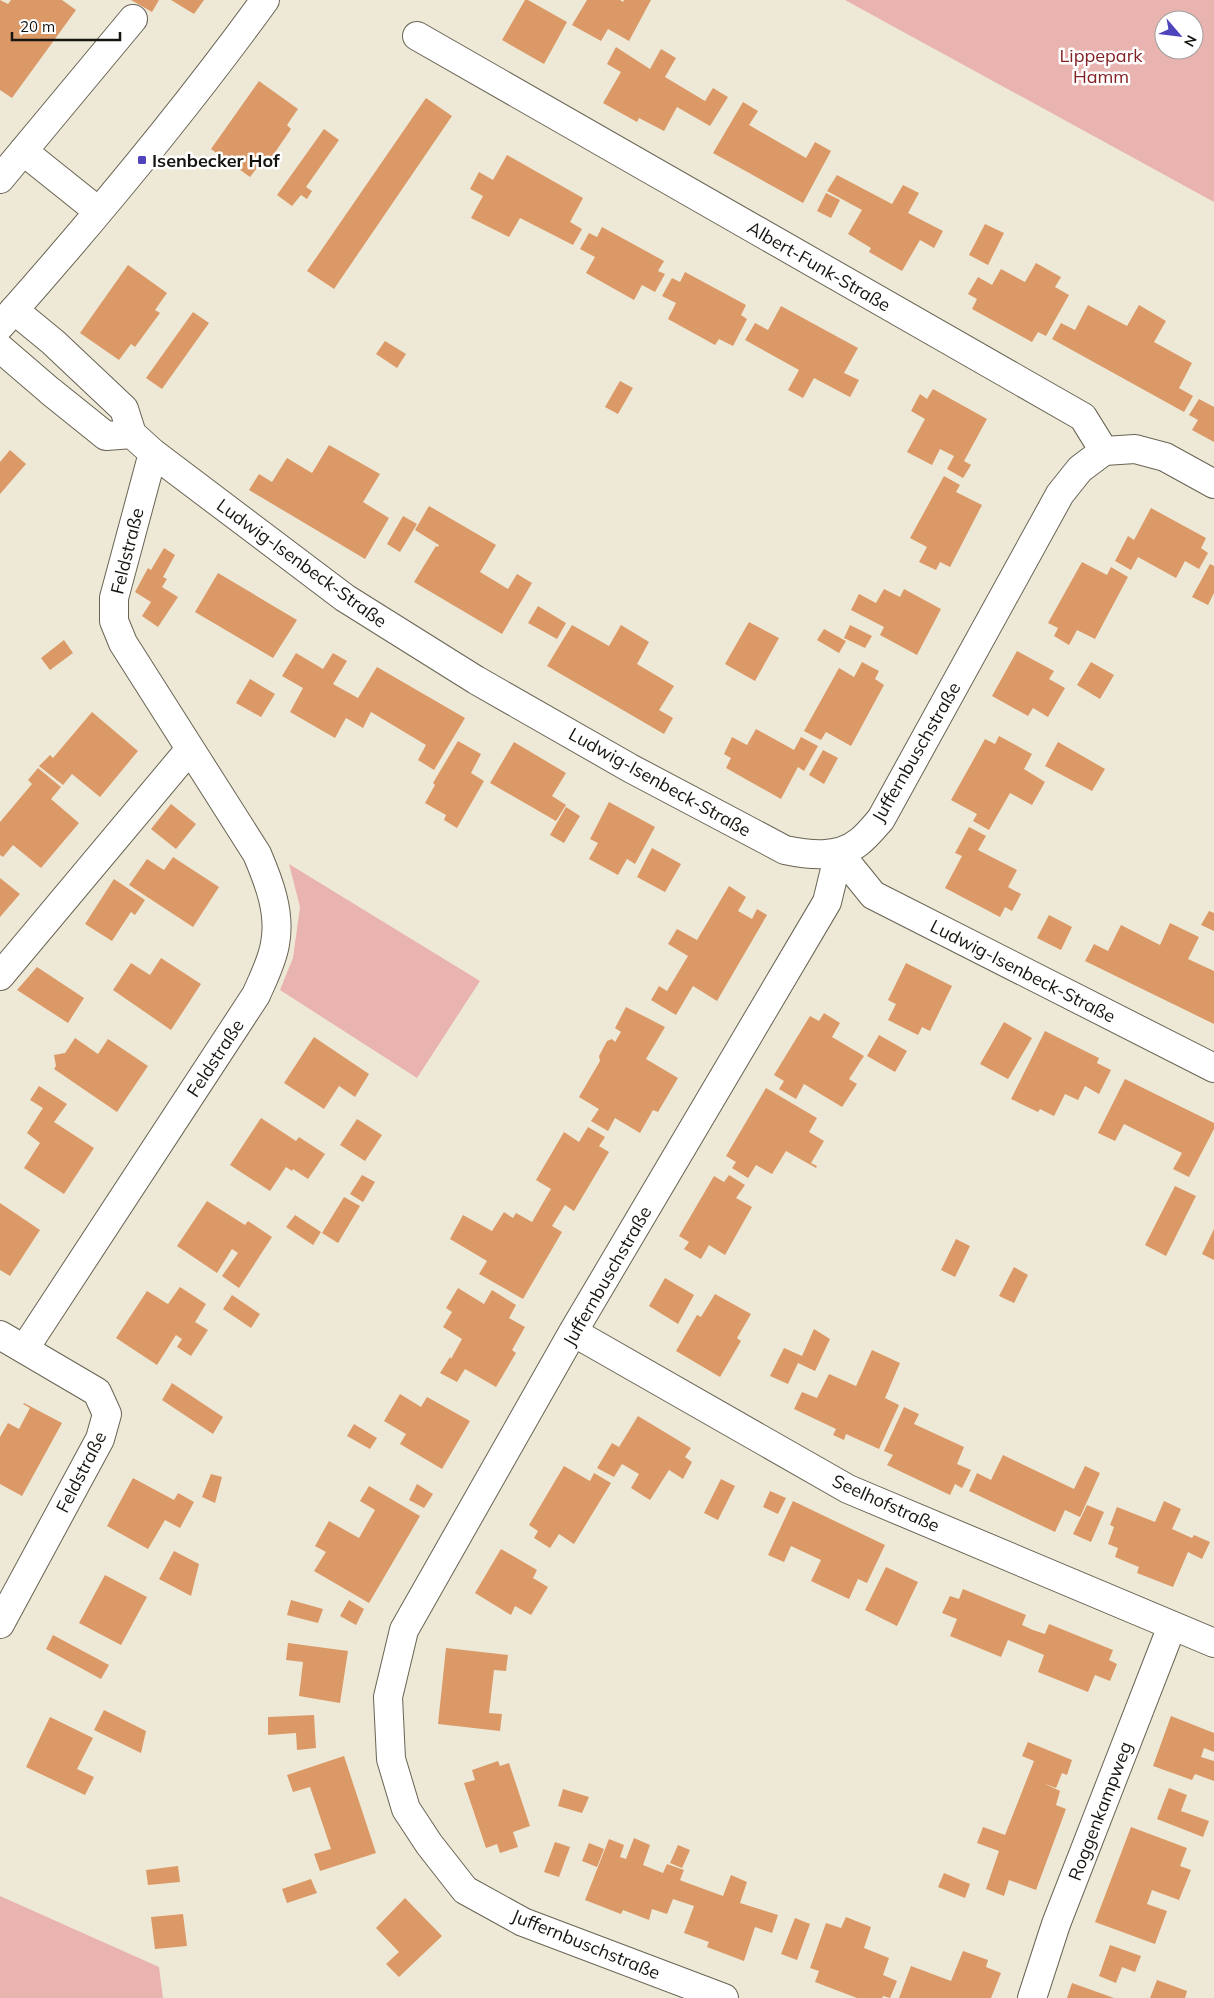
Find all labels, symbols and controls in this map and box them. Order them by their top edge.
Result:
scale bar [12,10,120,42]
north arrow [1154,10,1204,60]
text: 20 m [20,17,55,36]
text: N [1180,32,1201,50]
park label: Lippepark Hamm [1060,44,1143,88]
place label: Isenbecker Hof [152,149,280,172]
marker: Isenbecker Hof [136,154,148,166]
street label: Albert-Funk-Straße [743,216,895,316]
street label: Ludwig-Isenbeck-Straße [212,494,392,632]
street label: Feldstraße [105,505,149,597]
street label: Juffernbuschstraße [867,678,965,826]
street label: Ludwig-Isenbeck-Straße [565,722,755,842]
street label: Ludwig-Isenbeck-Straße [927,914,1119,1028]
street label: Feldstraße [181,1015,249,1101]
street label: Juffernbuschstraße [558,1202,656,1350]
street label: Feldstraße [51,1427,111,1517]
street label: Seelhofstraße [829,1469,943,1537]
street label: Roggenkampweg [1063,1738,1137,1884]
street label: Juffernbuschstraße [508,1904,664,1984]

